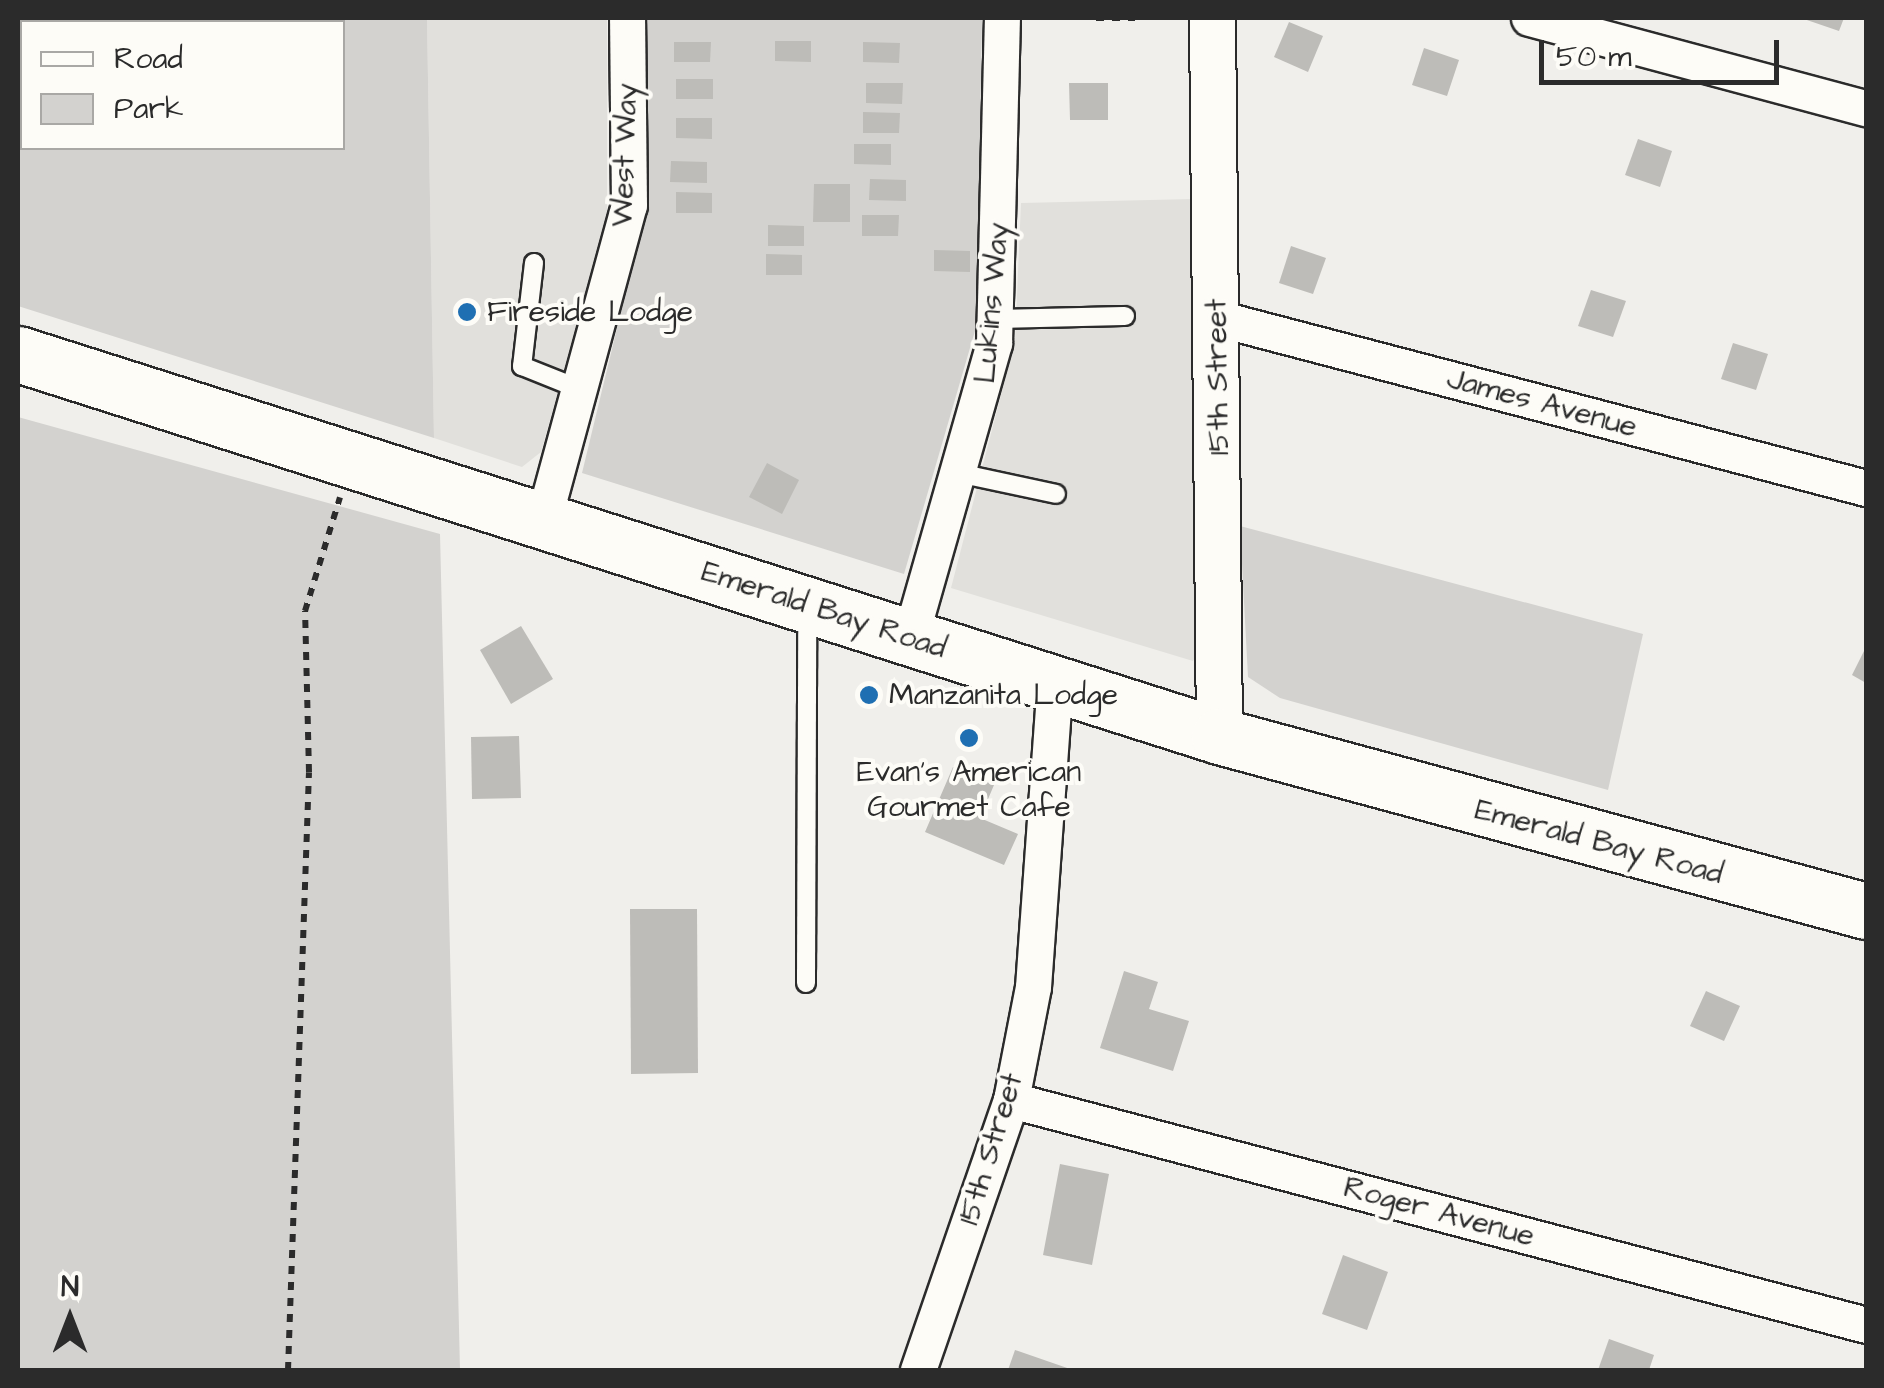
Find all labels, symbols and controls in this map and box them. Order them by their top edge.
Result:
legend [20,20,345,150]
scale bar [1544,20,1784,82]
text: 50 m [1556,36,1632,78]
text: Road [114,38,183,80]
street label: West Way [605,83,645,227]
text: Park [114,88,183,130]
street label: Lukins Way [967,221,1017,385]
place label: Fireside Lodge [487,294,693,330]
street label: 15th Street [1199,298,1237,456]
marker: Fireside Lodge [456,301,478,323]
street label: James Avenue [1443,360,1641,446]
street label: Emerald Bay Road [697,553,951,667]
place label: Manzanita Lodge [889,677,1118,713]
marker: Manzanita Lodge [858,684,880,706]
marker: Evan's American Gourmet Cafe [958,727,980,749]
place label: Evan's American Gourmet Cafe [857,754,1081,824]
street label: Emerald Bay Road [1471,792,1727,892]
street label: 15th Street [951,1069,1031,1229]
street label: Roger Avenue [1340,1169,1538,1255]
north arrow [20,1268,120,1368]
text: N [61,1268,79,1307]

